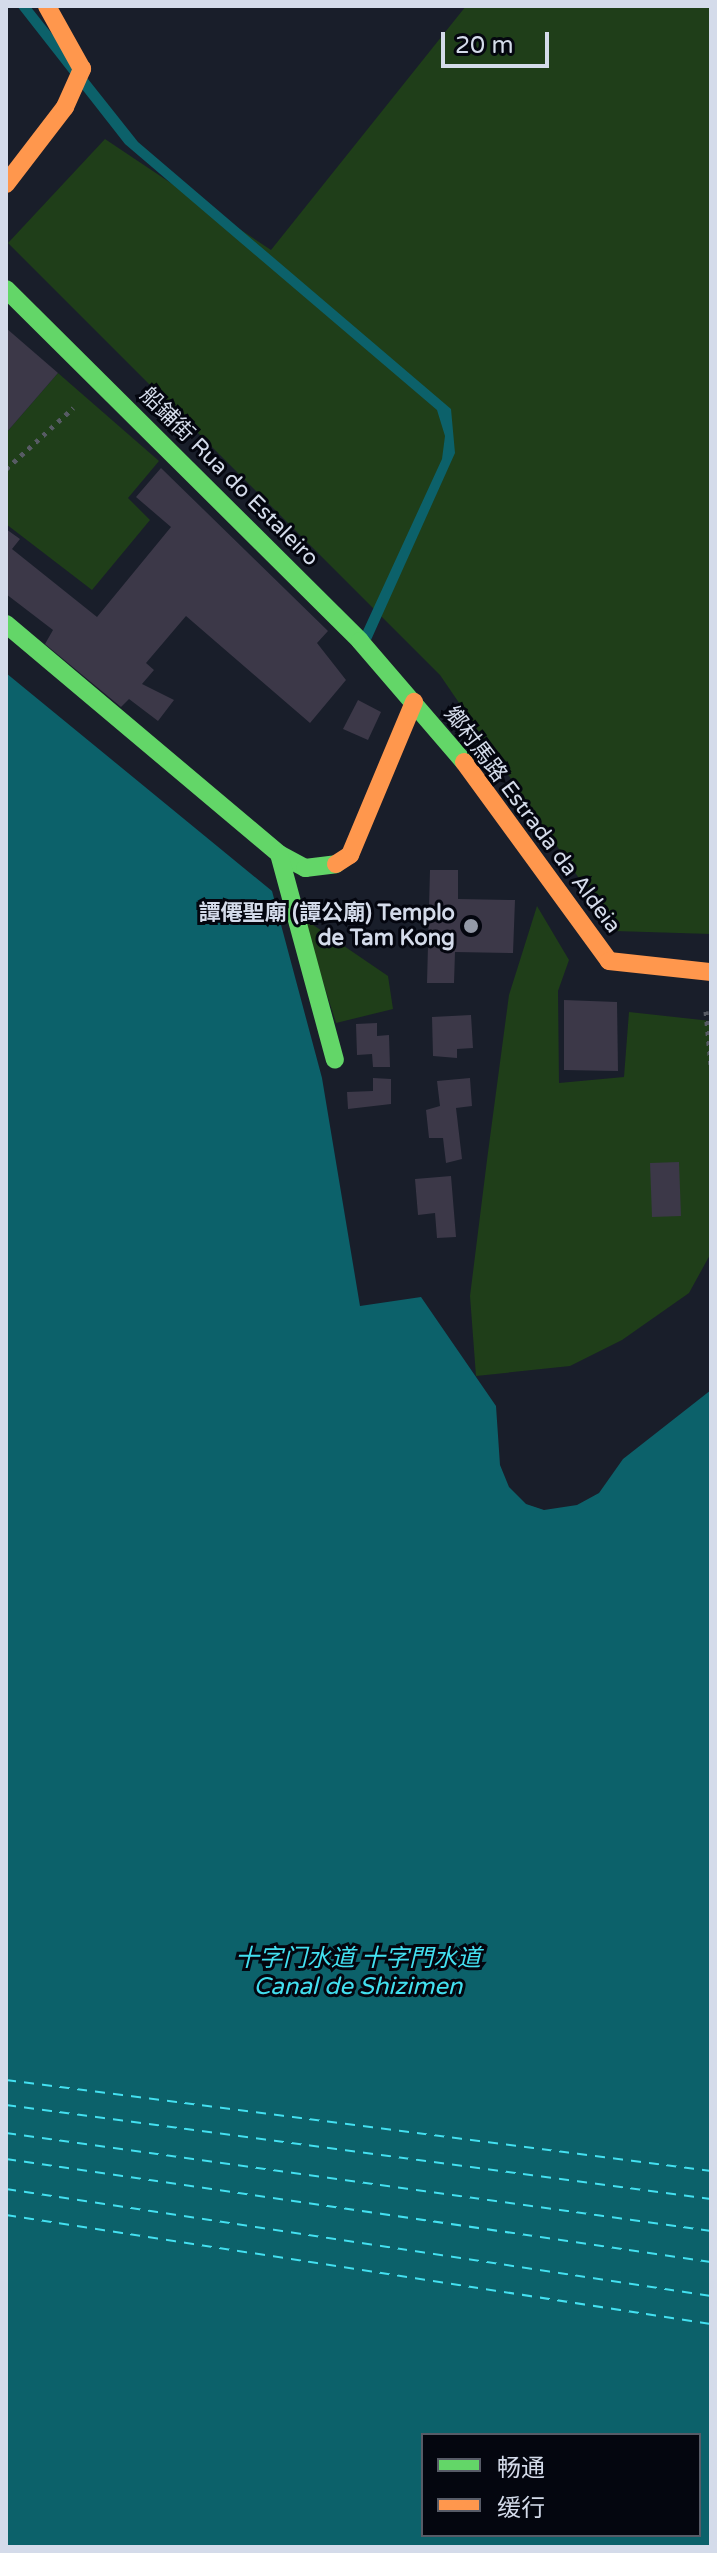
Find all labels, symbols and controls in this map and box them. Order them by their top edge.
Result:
scale bar [445,16,553,66]
text: 20 m [455,31,513,60]
street label: 船鋪街 Rua do Estaleiro [134,382,324,572]
street label: 鄉村馬路 Estrada da Aldeia [438,701,626,939]
place label: 譚僊聖廟 (譚公廟) Templo de Tam Kong [198,900,455,952]
marker: 譚僊聖廟 (譚公廟) Templo de Tam Kong [462,917,480,935]
water label: 十字门水道 十字門水道 Canal de Shizimen [235,1945,481,2001]
legend [421,2433,701,2537]
text: 畅通 [497,2454,545,2483]
text: 缓行 [497,2494,545,2523]

